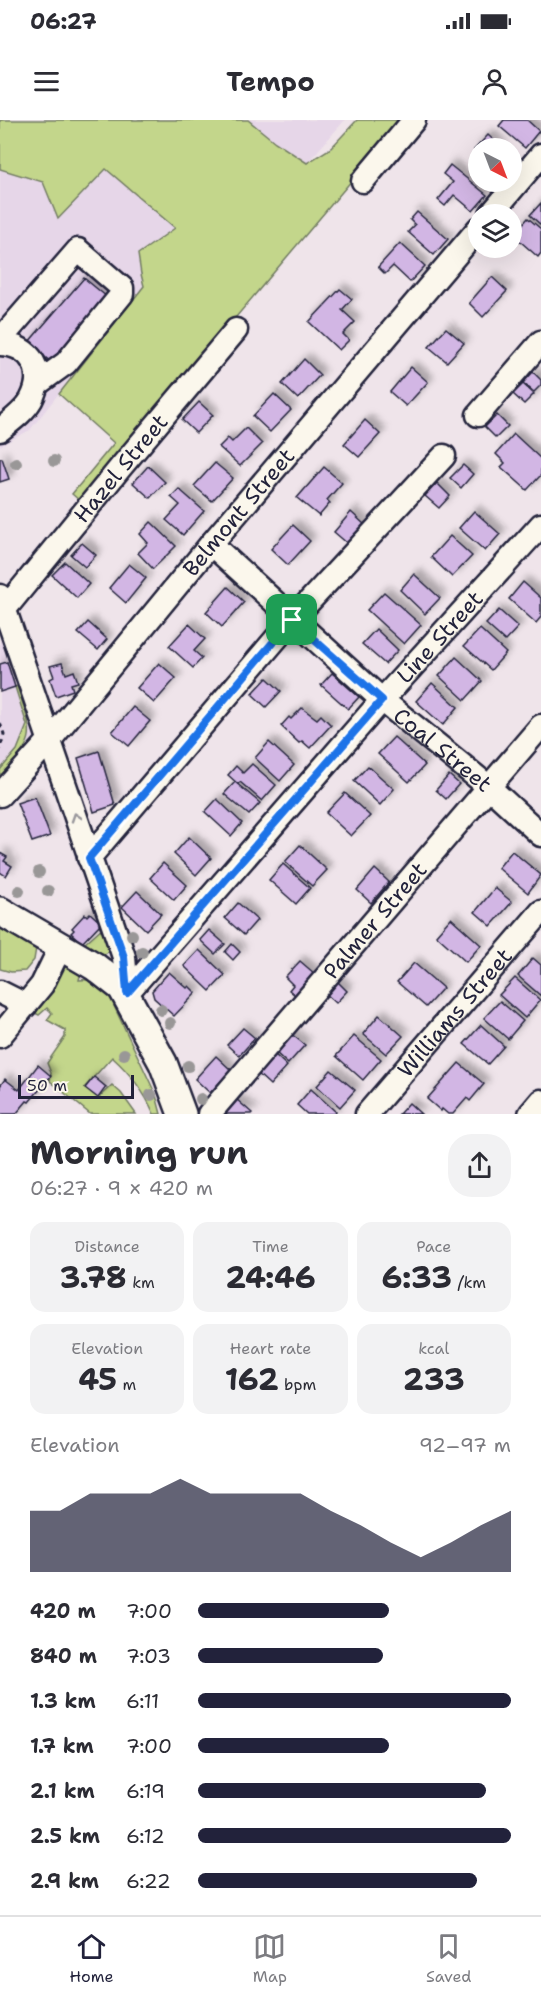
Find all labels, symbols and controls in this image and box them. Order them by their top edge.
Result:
text: 06:27 [30,7,97,36]
text: Tempo [226,63,315,100]
icon: menu [30,65,63,98]
icon: person [478,65,511,98]
north arrow [468,138,522,192]
map controls [468,138,522,258]
button: layers [468,204,522,258]
street label: Hazel Street [67,408,174,529]
street label: Belmont Street [176,442,301,582]
street label: Line Street [390,585,489,689]
pin [266,594,317,645]
icon: arrive [275,603,308,636]
street label: Coal Street [387,701,498,799]
one-way arrow [70,812,83,823]
street label: Palmer Street [317,856,433,985]
street label: Williams Street [391,942,519,1084]
scale bar [18,1072,134,1100]
text: 50 m [27,1075,67,1096]
text: Morning run [30,1130,248,1175]
button: share [448,1134,511,1197]
text: 06:27 · 9 × 420 m [30,1175,213,1201]
text: Distance [74,1236,140,1257]
text: Time [252,1236,289,1257]
text: Pace [416,1236,451,1257]
text: 3.78 [60,1257,127,1298]
text: 24:46 [225,1257,316,1298]
text: 6:33 [381,1257,452,1298]
text: km [127,1272,155,1293]
text: /km [452,1272,486,1293]
text: Elevation [71,1338,143,1359]
text: Heart rate [230,1338,311,1359]
text: kcal [418,1338,449,1359]
text: 45 [78,1359,117,1400]
text: 162 [225,1359,279,1400]
text: 233 [403,1359,465,1400]
text: m [117,1374,136,1395]
text: bpm [279,1374,316,1395]
text: Elevation [30,1432,120,1458]
text: 92–97 m [419,1432,511,1458]
text: 420 m [30,1598,96,1624]
text: 7:00 [126,1598,172,1624]
text: 840 m [30,1643,97,1669]
text: 7:03 [126,1643,171,1669]
text: 1.3 km [30,1688,96,1714]
text: 6:11 [126,1688,159,1714]
text: 1.7 km [30,1733,94,1759]
text: 7:00 [126,1733,172,1759]
text: 2.1 km [30,1778,95,1804]
text: 6:19 [126,1778,165,1804]
text: 2.5 km [30,1823,100,1849]
text: 6:12 [126,1823,165,1849]
text: 2.9 km [30,1868,99,1894]
text: 6:22 [126,1868,171,1894]
tab: Home [70,1930,114,1987]
tab: Map [253,1930,287,1987]
tab: Saved [426,1930,471,1987]

